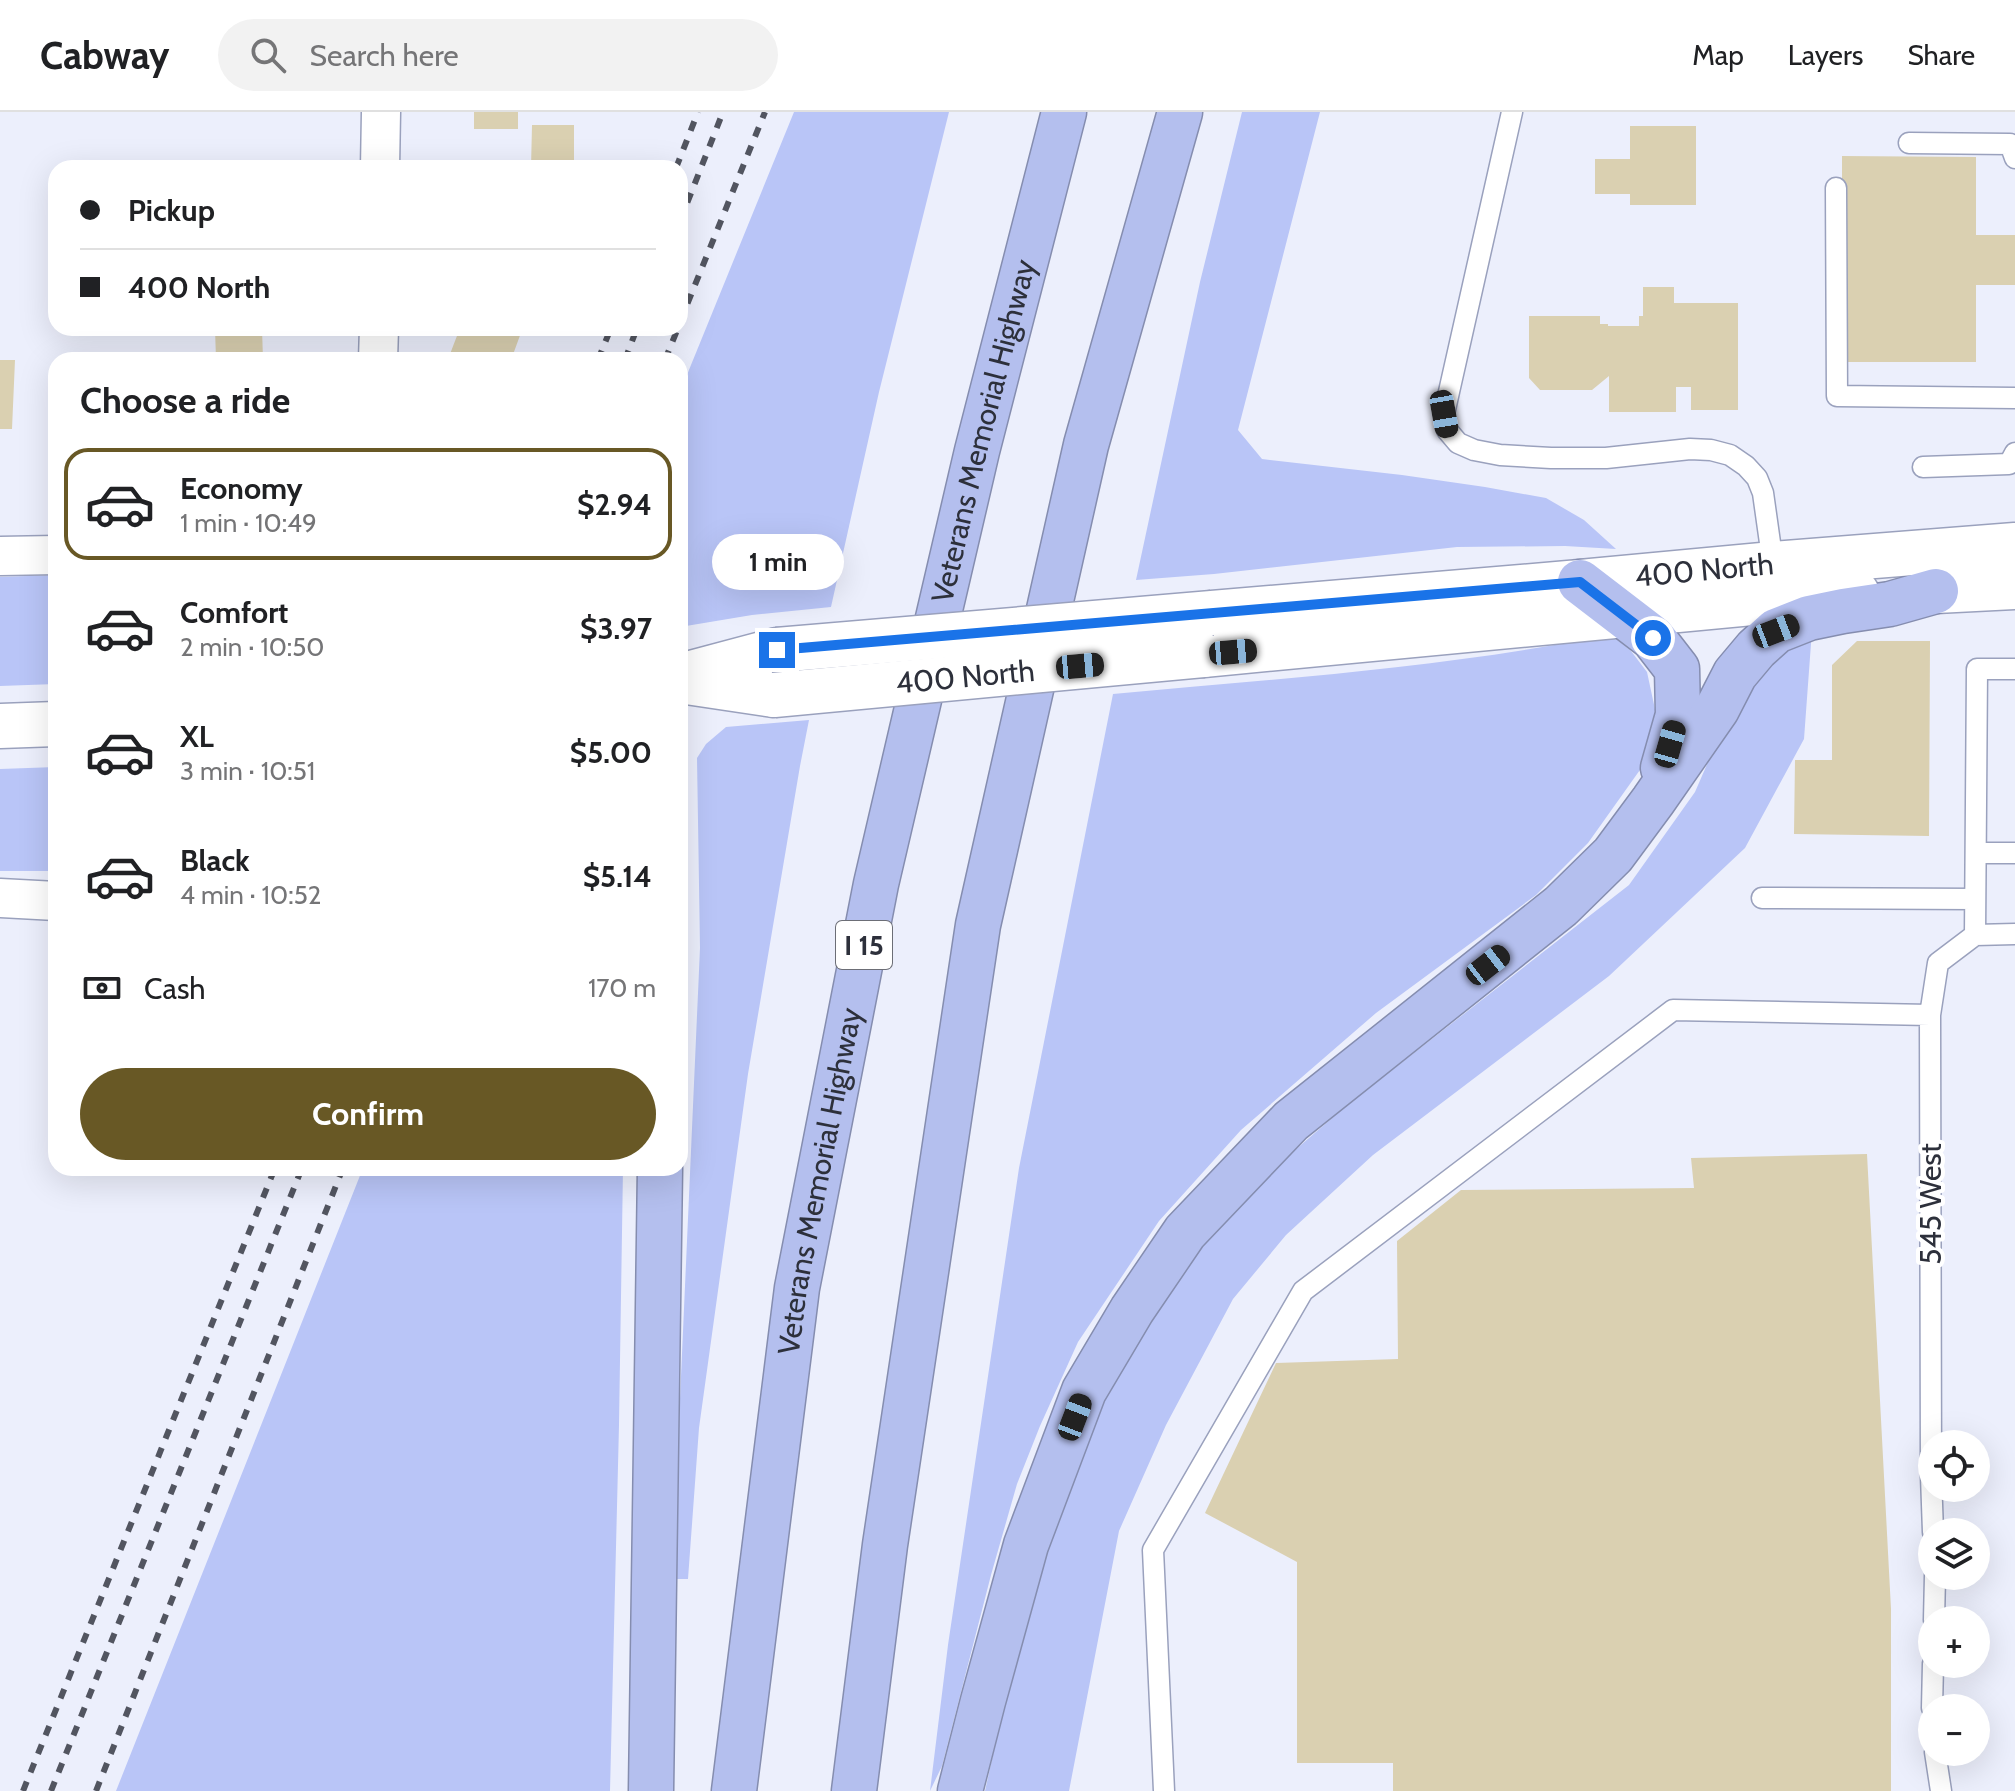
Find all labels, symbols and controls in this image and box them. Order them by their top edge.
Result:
search box [218,19,778,91]
text: Cabway [40,32,170,79]
icon: search [246,33,290,77]
text: Search here [310,37,459,74]
text: Map [1692,38,1744,72]
text: Layers [1788,38,1863,72]
text: Share [1907,38,1975,72]
text: Pickup [128,192,215,229]
street label: Veterans Memorial Highway [923,256,1043,606]
text: 400 North [128,269,270,306]
text: Choose a ride [80,378,290,422]
car [1428,388,1460,440]
icon: car [84,468,156,540]
text: Economy [180,470,303,507]
text: $2.94 [577,486,652,523]
text: 1 min · 10:49 [180,507,317,539]
callout: 1 min [711,534,843,590]
street label: 400 North [1633,545,1775,595]
text: 1 min [749,546,807,578]
icon: car [84,592,156,664]
text: Comfort [180,594,288,631]
text: $3.97 [580,610,652,647]
car [1749,611,1803,651]
route start [1635,620,1671,656]
text: 2 min · 10:50 [180,631,324,663]
route end [759,632,795,668]
car [1208,638,1258,666]
street label: 400 North [894,652,1036,702]
car [1055,652,1105,680]
icon: car [84,716,156,788]
text: XL [180,718,214,755]
car [1652,718,1688,770]
text: $5.00 [570,734,652,771]
text: 3 min · 10:51 [180,755,315,787]
icon: car [84,840,156,912]
text: Black [180,842,250,879]
text: $5.14 [583,858,652,895]
text: 4 min · 10:52 [180,879,321,911]
road number: I 15 [836,921,892,969]
car [1462,941,1514,989]
icon: cash [80,966,124,1010]
text: Cash [144,970,206,1007]
text: 170 m [588,972,656,1004]
street label: Veterans Memorial Highway [770,1005,869,1357]
button: Confirm [80,1068,656,1160]
street label: 545 West [1912,1143,1949,1265]
car [1055,1390,1095,1444]
map controls [1918,1430,1990,1766]
button: locate [1918,1430,1990,1502]
button: layers [1918,1518,1990,1590]
button: + [1918,1606,1990,1678]
button: − [1918,1694,1990,1766]

